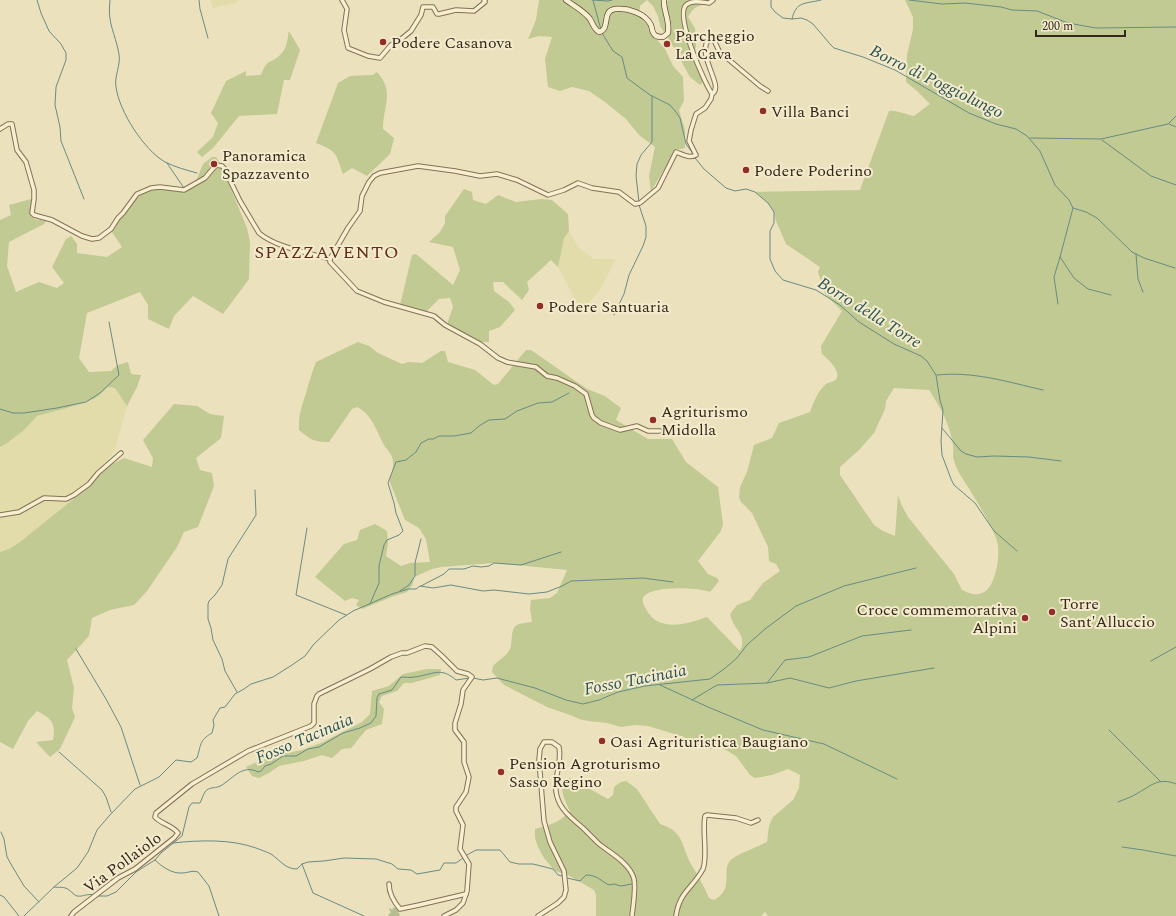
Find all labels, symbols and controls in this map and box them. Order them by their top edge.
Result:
scale bar [1036,12,1125,38]
text: 200 m [1042,17,1073,36]
place label: Parcheggio La Cava [675,24,755,66]
place label: Podere Casanova [391,31,512,55]
marker: Podere Casanova [378,37,388,47]
water label: Borro di Poggiolungo [865,38,1008,126]
marker: Parcheggio La Cava [662,39,672,49]
place label: Villa Banci [771,100,849,124]
marker: Villa Banci [758,106,768,116]
place label: Panoramica Spazzavento [222,144,310,186]
marker: Panoramica Spazzavento [209,159,219,169]
place label: Podere Poderino [754,159,872,183]
marker: Podere Poderino [741,165,751,175]
district label: SPAZZAVENTO [254,239,400,266]
water label: Borro della Torre [812,270,927,355]
place label: Podere Santuaria [548,295,669,319]
marker: Podere Santuaria [535,301,545,311]
place label: Agriturismo Midolla [661,400,748,442]
marker: Agriturismo Midolla [648,415,658,425]
place label: Torre Sant'Alluccio [1060,592,1155,634]
place label: Croce commemorativa Alpini [856,598,1017,640]
marker: Torre Sant'Alluccio [1047,607,1057,617]
marker: Croce commemorativa Alpini [1020,613,1030,623]
water label: Fosso Tacinaia [582,657,689,703]
water label: Fosso Tacinaia [251,707,358,771]
place label: Oasi Agrituristica Baugiano [610,730,808,754]
marker: Oasi Agrituristica Baugiano [597,736,607,746]
place label: Pension Agroturismo Sasso Regino [509,752,660,794]
marker: Pension Agroturismo Sasso Regino [496,767,506,777]
street label: Via Pollaiolo [79,826,167,899]

